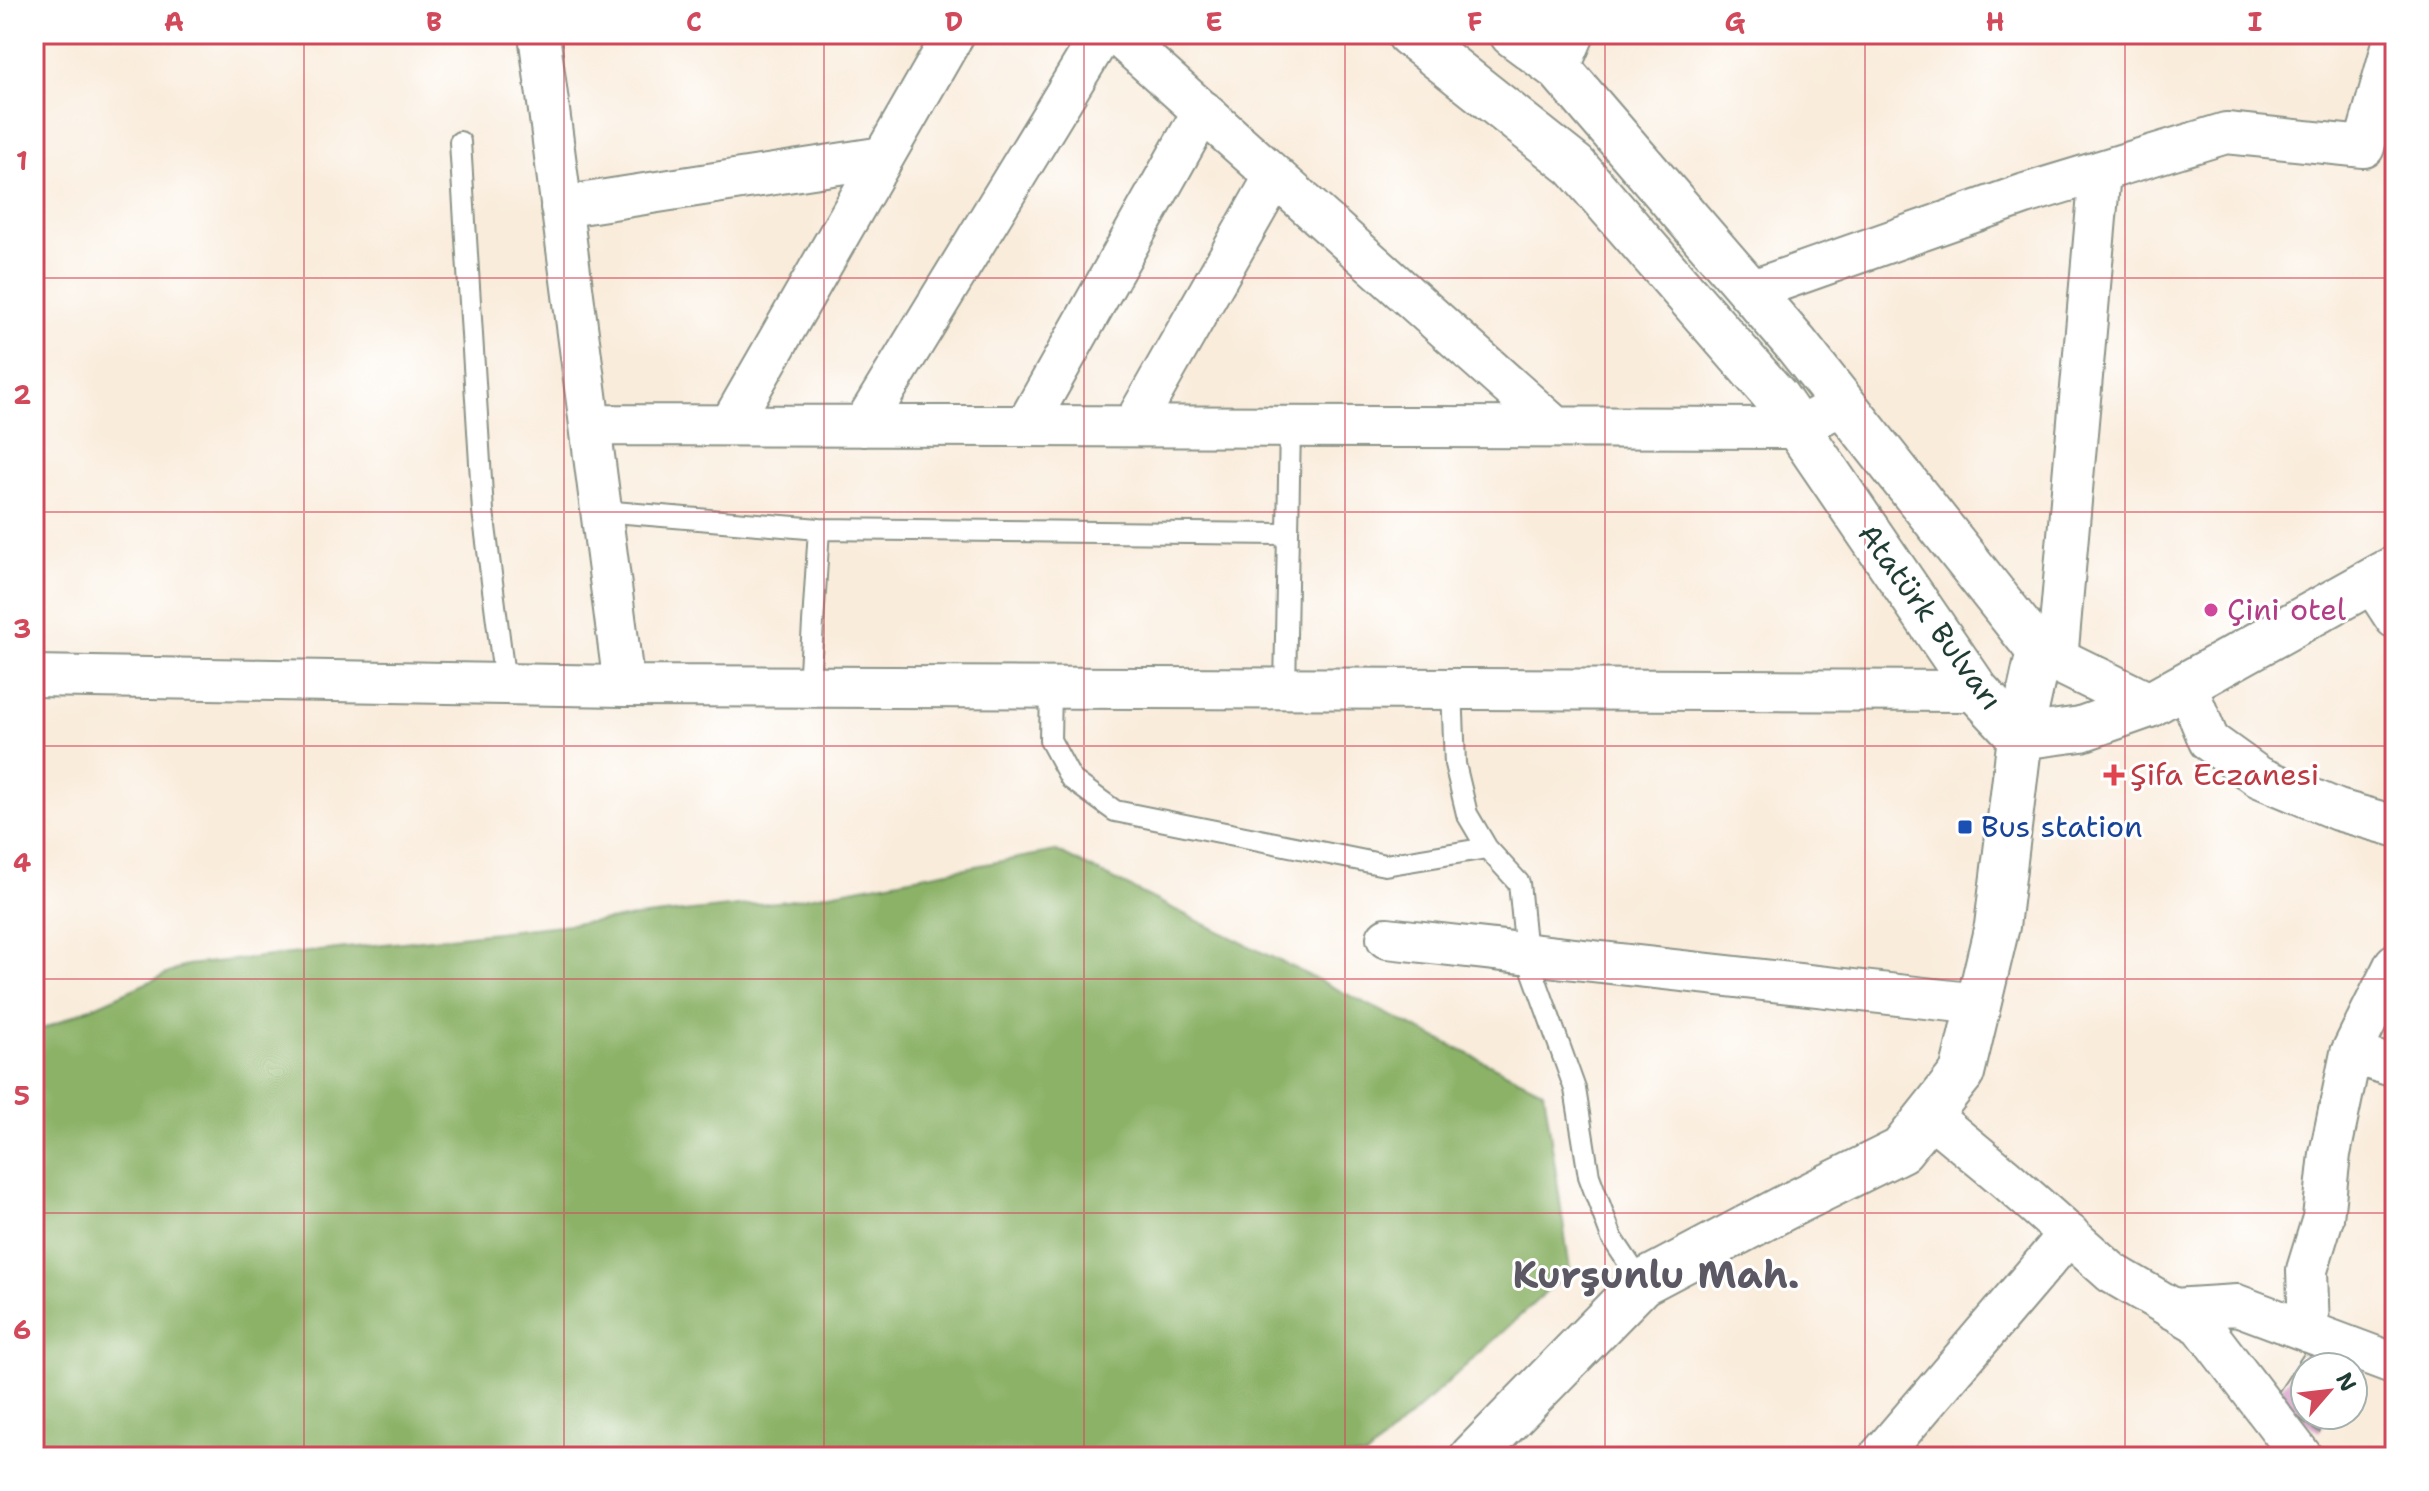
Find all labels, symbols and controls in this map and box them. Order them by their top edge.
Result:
text: A [164,4,184,39]
text: B [426,4,442,39]
text: C [686,4,702,39]
text: D [945,4,963,39]
text: E [1205,4,1223,39]
text: F [1467,4,1483,39]
text: G [1725,4,1746,39]
text: H [1986,4,2004,39]
text: I [2248,4,2262,39]
text: 1 [16,143,28,178]
text: 2 [13,377,31,412]
street label: Atatürk Bulvarı [1849,515,2012,718]
place label: Çini otel [2227,589,2346,630]
marker: Çini otel [2202,601,2220,619]
text: 3 [13,611,31,646]
place label: Şifa Eczanesi [2130,754,2319,795]
marker: Şifa Eczanesi [2105,766,2123,784]
place label: Bus station [1981,806,2143,847]
marker: Bus station [1956,818,1974,836]
text: 4 [13,845,31,880]
text: 5 [14,1078,30,1113]
district label: Kurşunlu Mah. [1512,1249,1800,1300]
text: 6 [13,1312,31,1347]
north arrow [2289,1351,2369,1431]
text: N [2329,1367,2363,1396]

